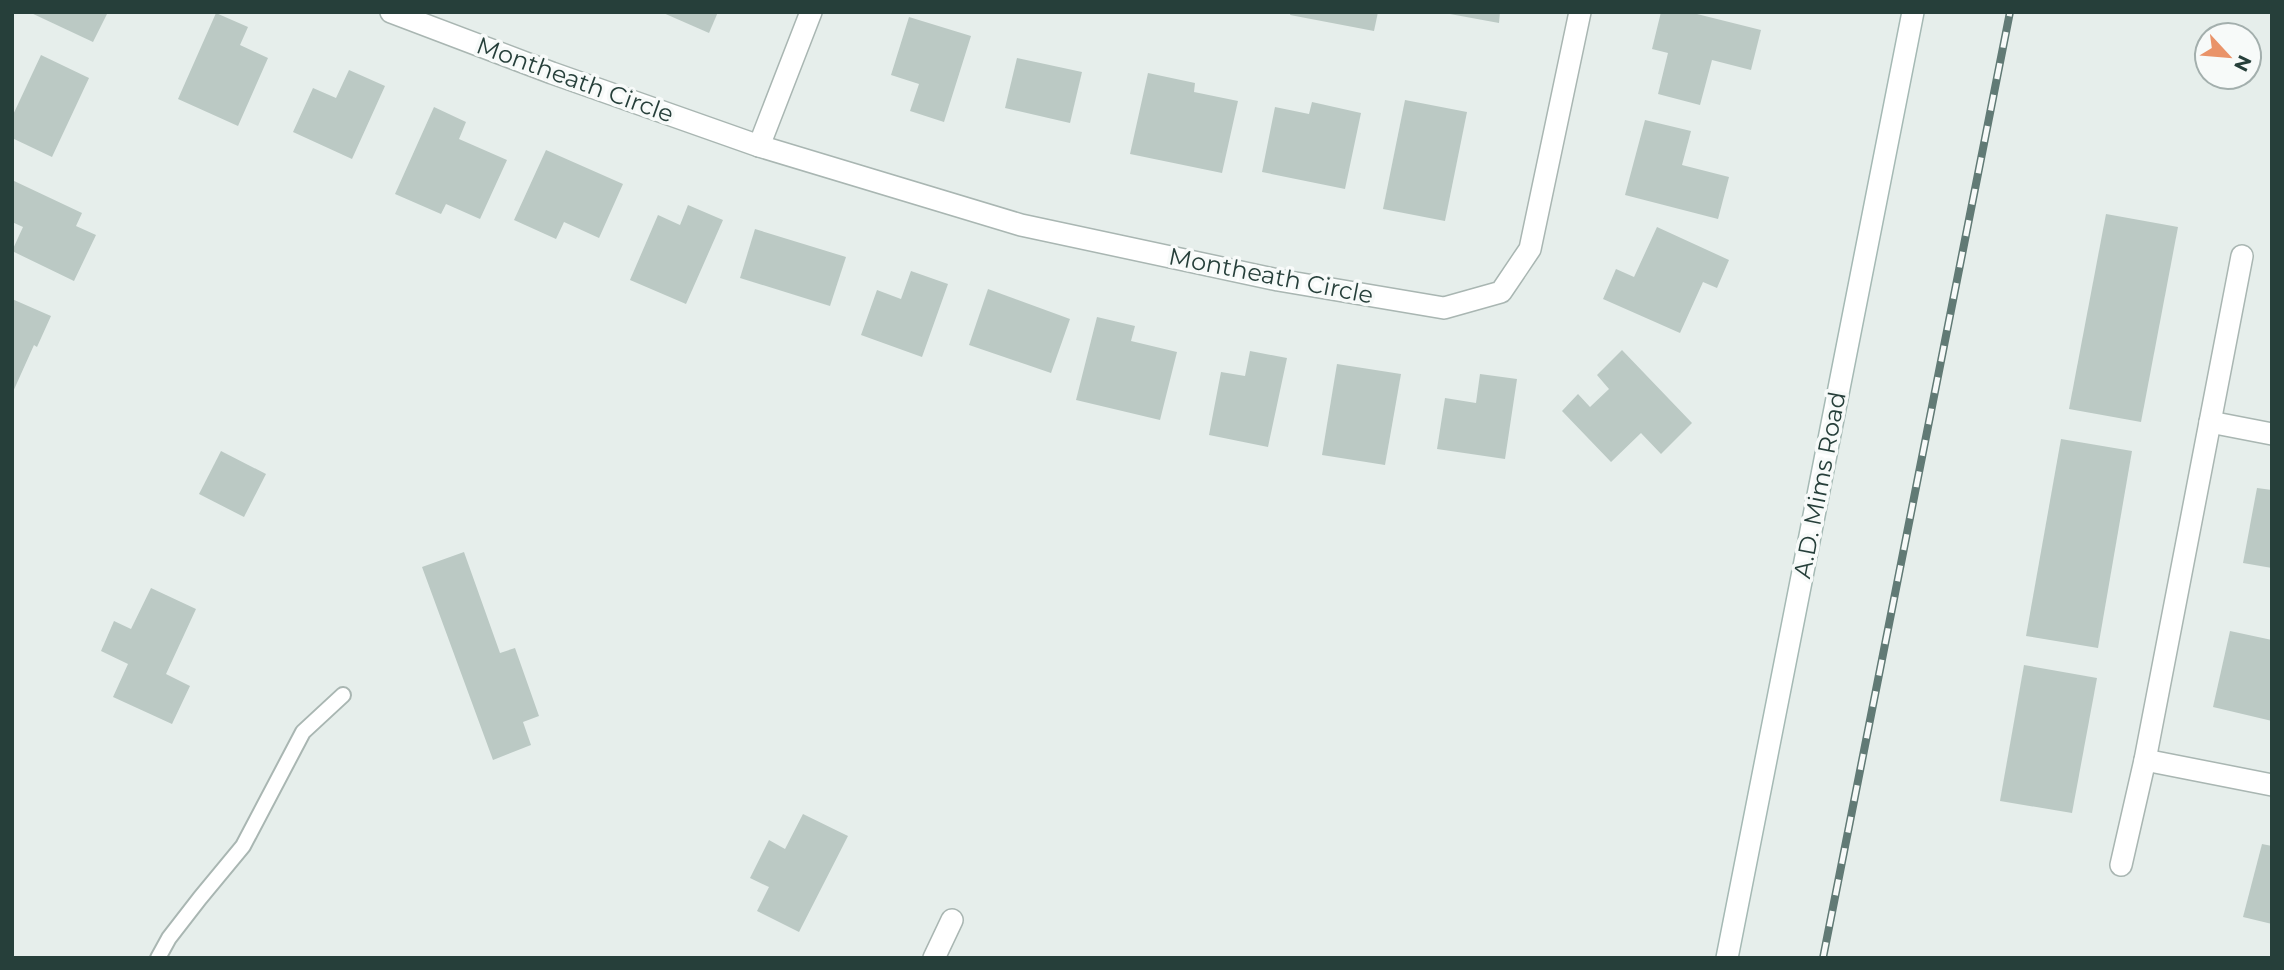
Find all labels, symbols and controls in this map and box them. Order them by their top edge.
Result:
north arrow [2193,21,2263,91]
street label: Montheath Circle [473,30,678,129]
text: N [2229,51,2257,75]
street label: Montheath Circle [1166,241,1376,310]
street label: A.D. Mims Road [1787,389,1852,581]

